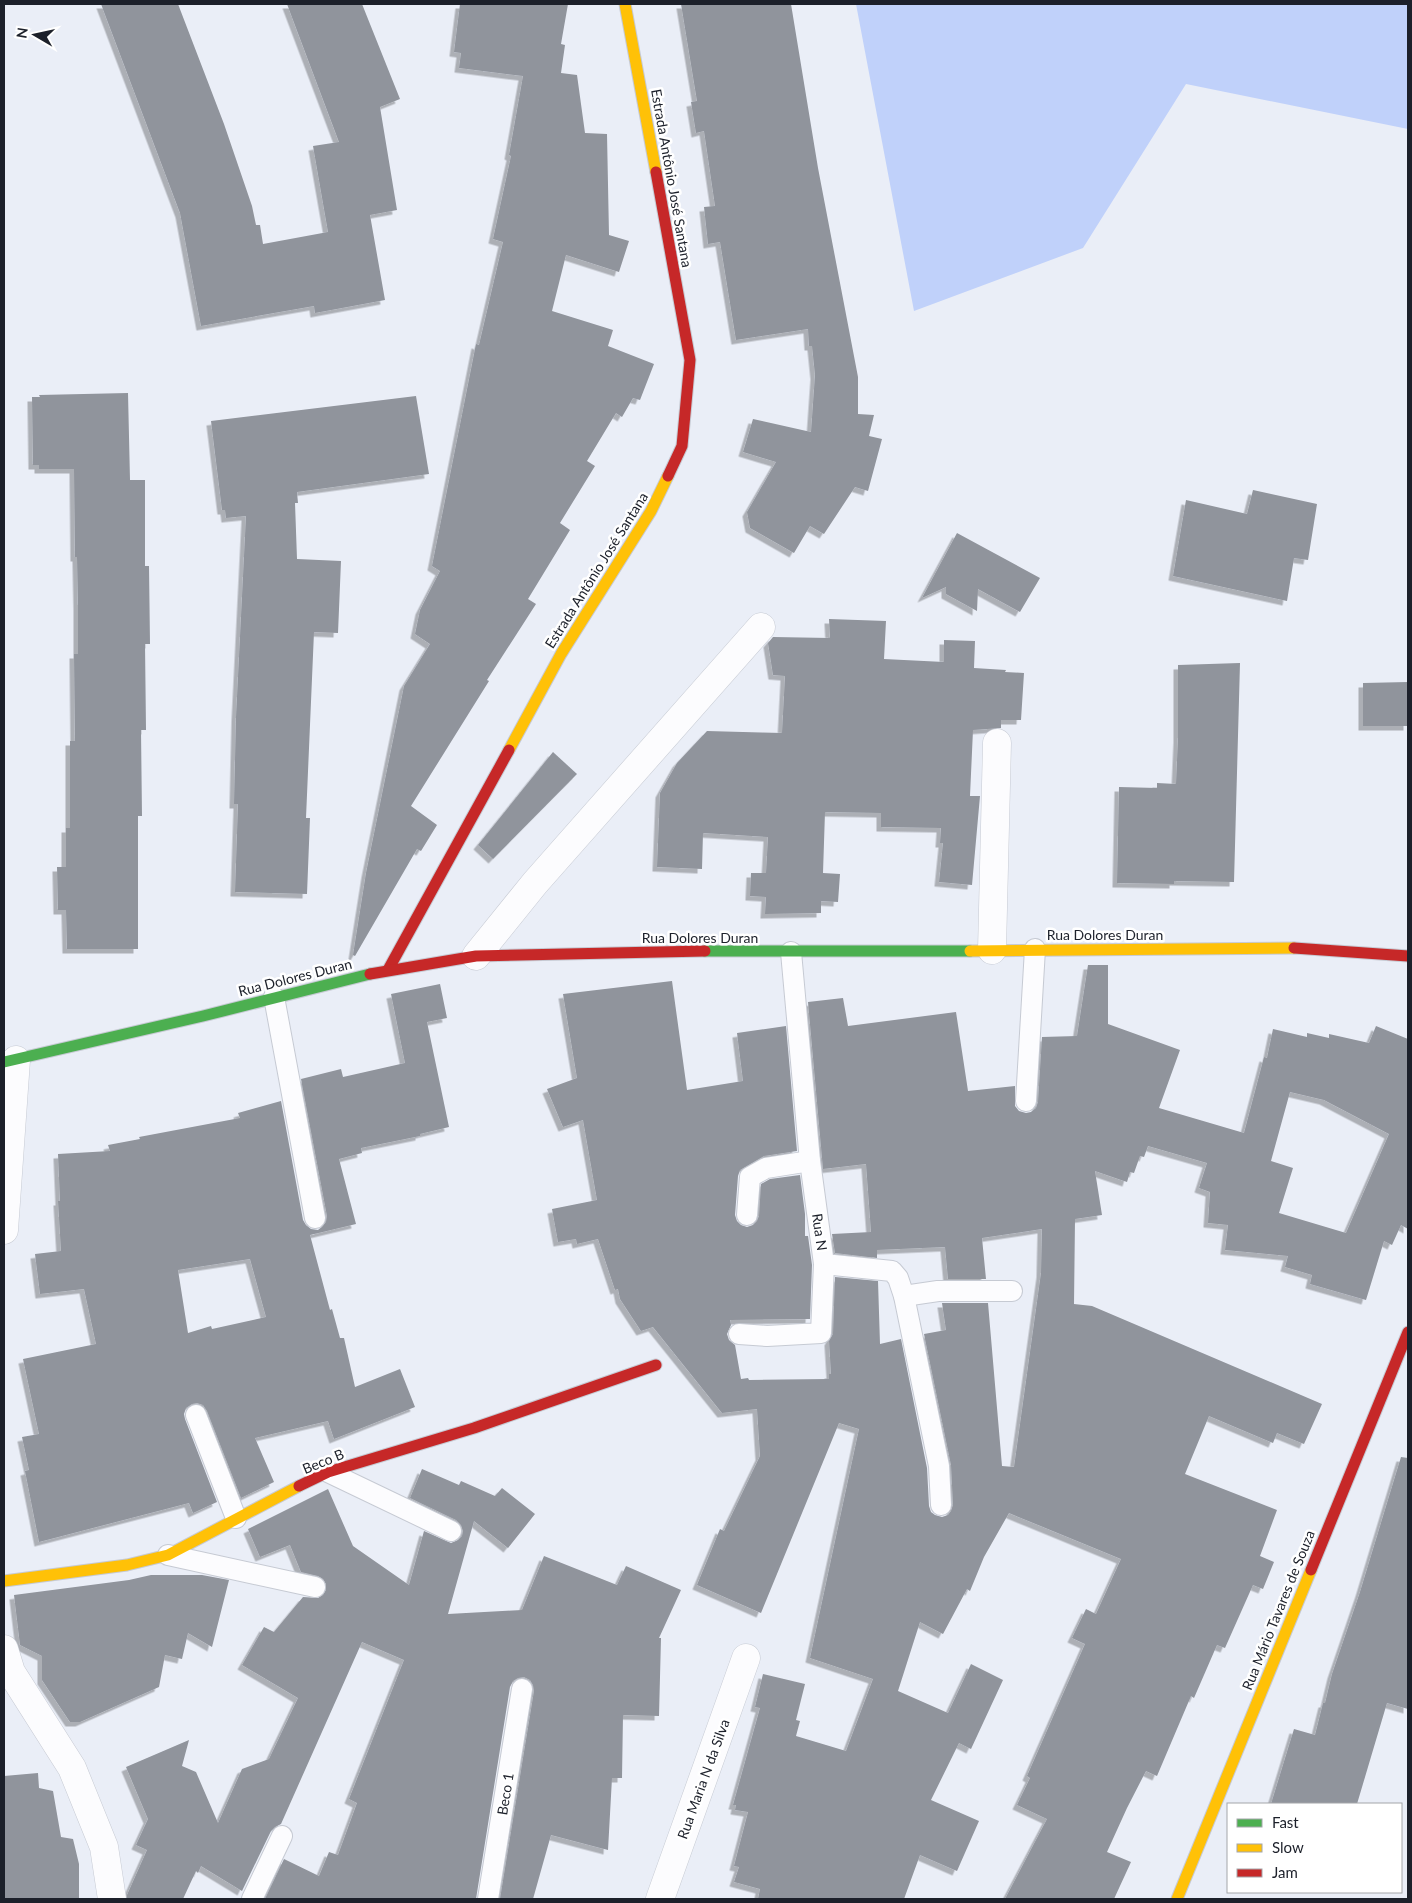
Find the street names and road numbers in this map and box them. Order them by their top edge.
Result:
street label: Estrada Antônio José Santana [648,87,696,269]
street label: Estrada Antônio José Santana [541,489,651,651]
street label: Rua Dolores Duran [1047,926,1163,943]
street label: Rua Dolores Duran [642,929,758,946]
street label: Rua Dolores Duran [236,955,354,999]
street label: Rua N [809,1212,831,1252]
street label: Beco B [300,1445,346,1477]
street label: Rua Mário Tavares de Souza [1238,1528,1318,1692]
street label: Rua Maria N da Silva [673,1717,733,1841]
street label: Beco 1 [493,1772,517,1816]

